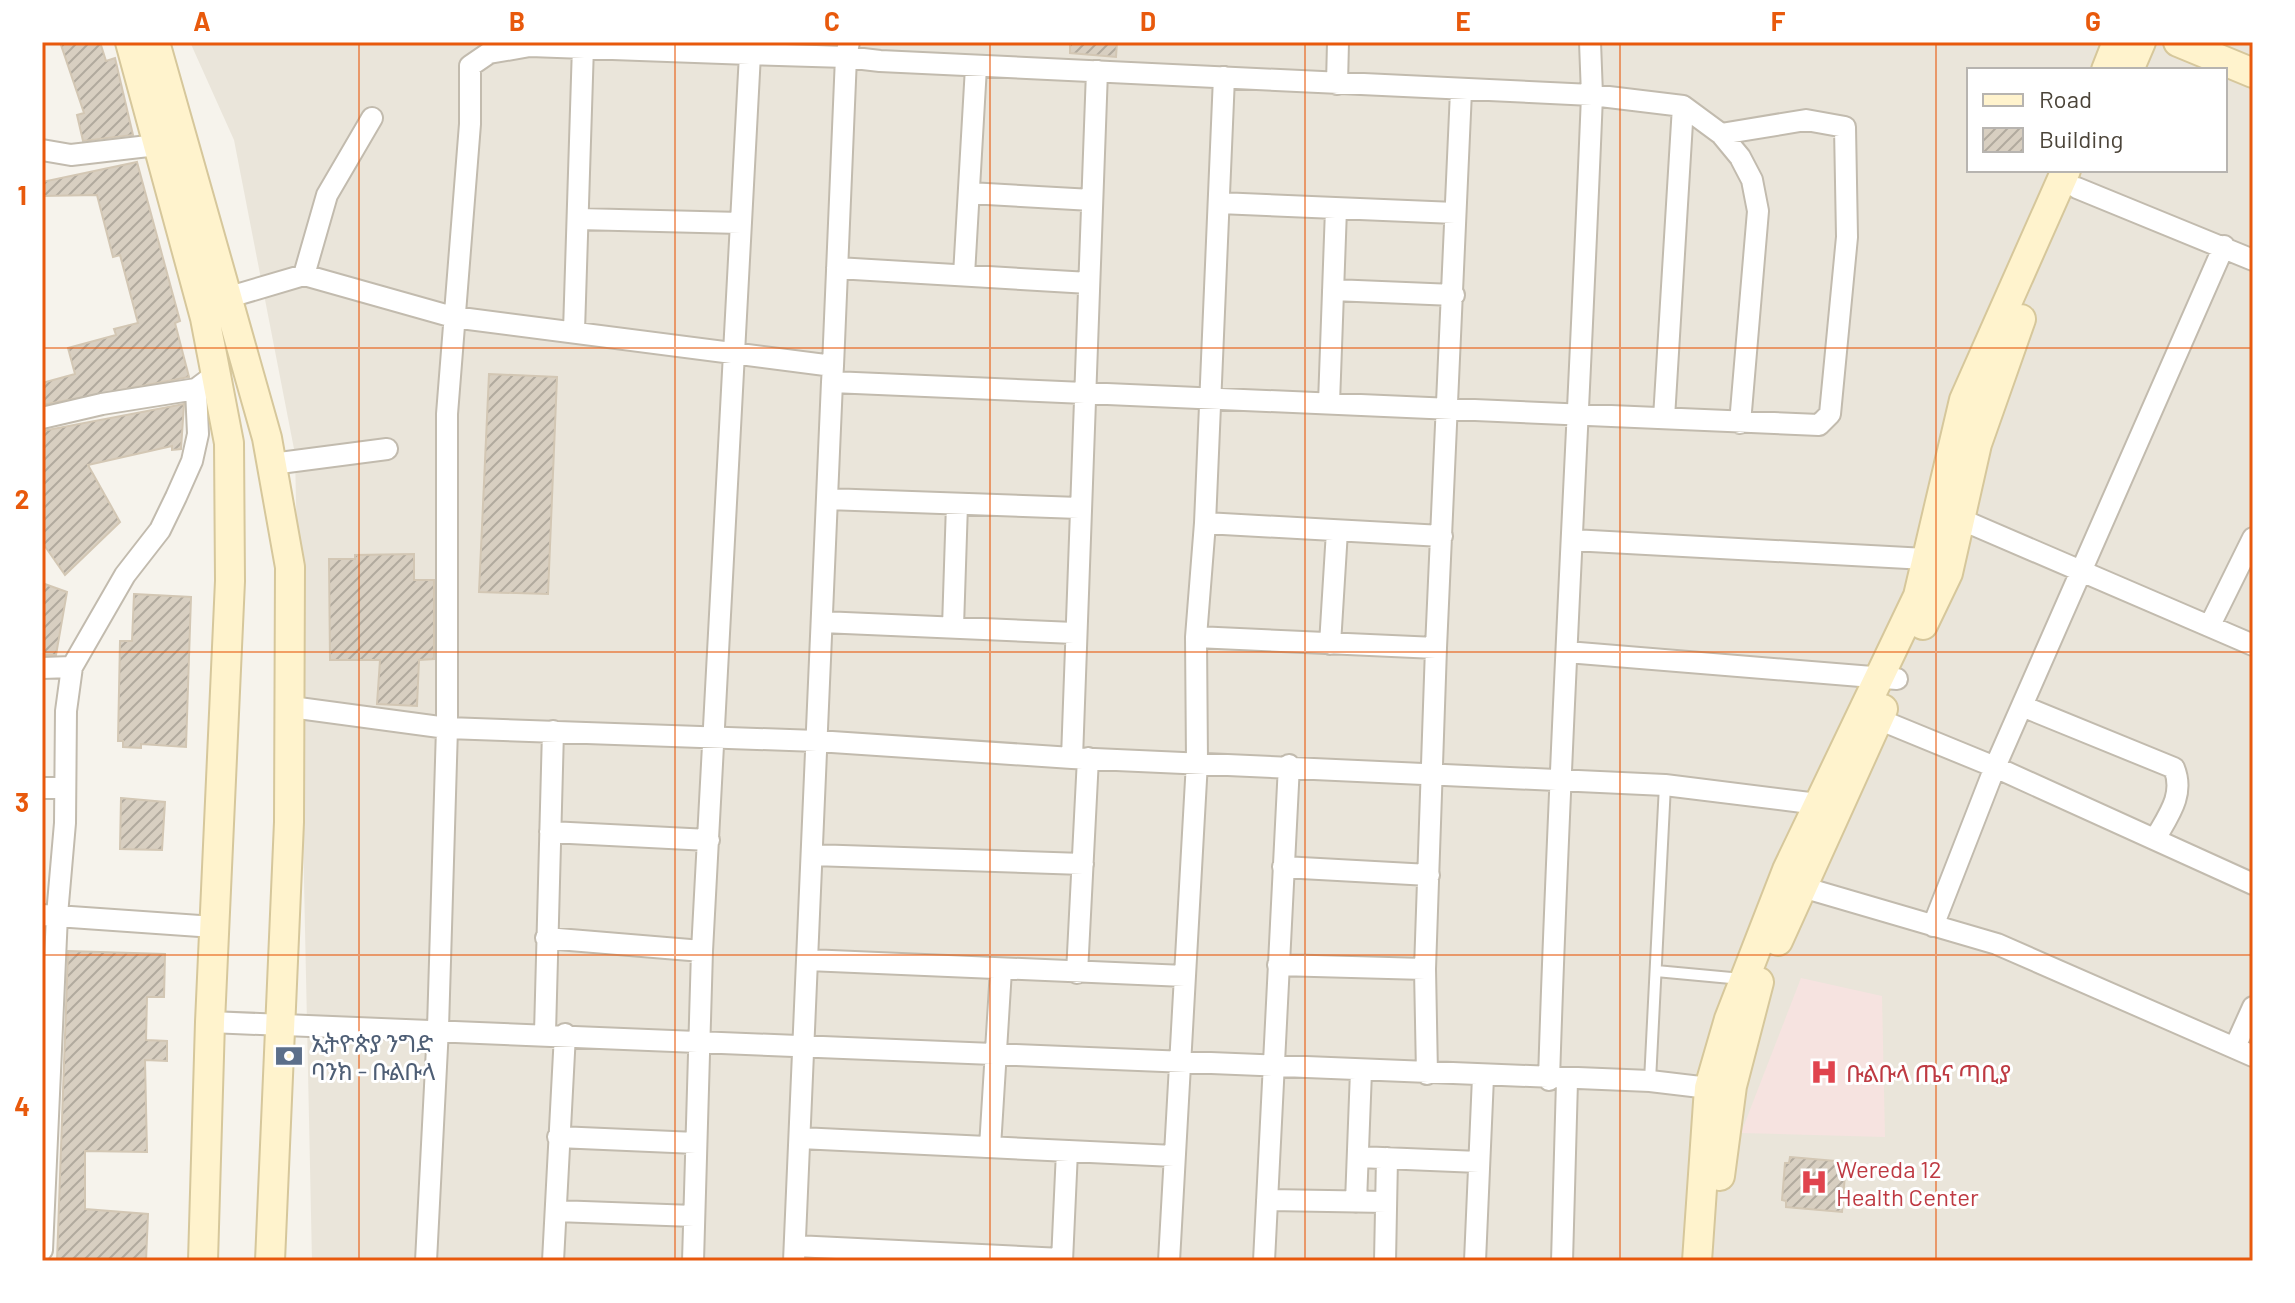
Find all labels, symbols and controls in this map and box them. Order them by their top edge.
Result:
text: A [193,5,211,36]
text: B [509,5,525,36]
text: C [824,5,840,36]
text: D [1140,5,1156,36]
text: E [1455,5,1471,36]
text: F [1771,5,1786,36]
text: G [2085,5,2101,36]
legend [1967,68,2227,172]
text: Road [2039,84,2092,113]
text: Building [2039,124,2123,153]
text: 1 [17,179,27,210]
text: 2 [15,483,29,514]
text: 3 [15,786,29,817]
place label: ኢትዮጵያ ንግድ ባንክ - ቡልቡላ [311,1028,436,1085]
bank icon: ኢትዮጵያ ንግድ ባንክ - ቡልቡላ [274,1041,304,1071]
hospital icon: ቡልቡላ ጤና ጣቢያ [1809,1057,1839,1087]
place label: ቡልቡላ ጤና ጣቢያ [1846,1058,2011,1087]
text: 4 [14,1090,30,1121]
place label: Wereda 12 Health Center [1836,1154,1979,1211]
hospital icon: Wereda 12 Health Center [1799,1167,1829,1197]

